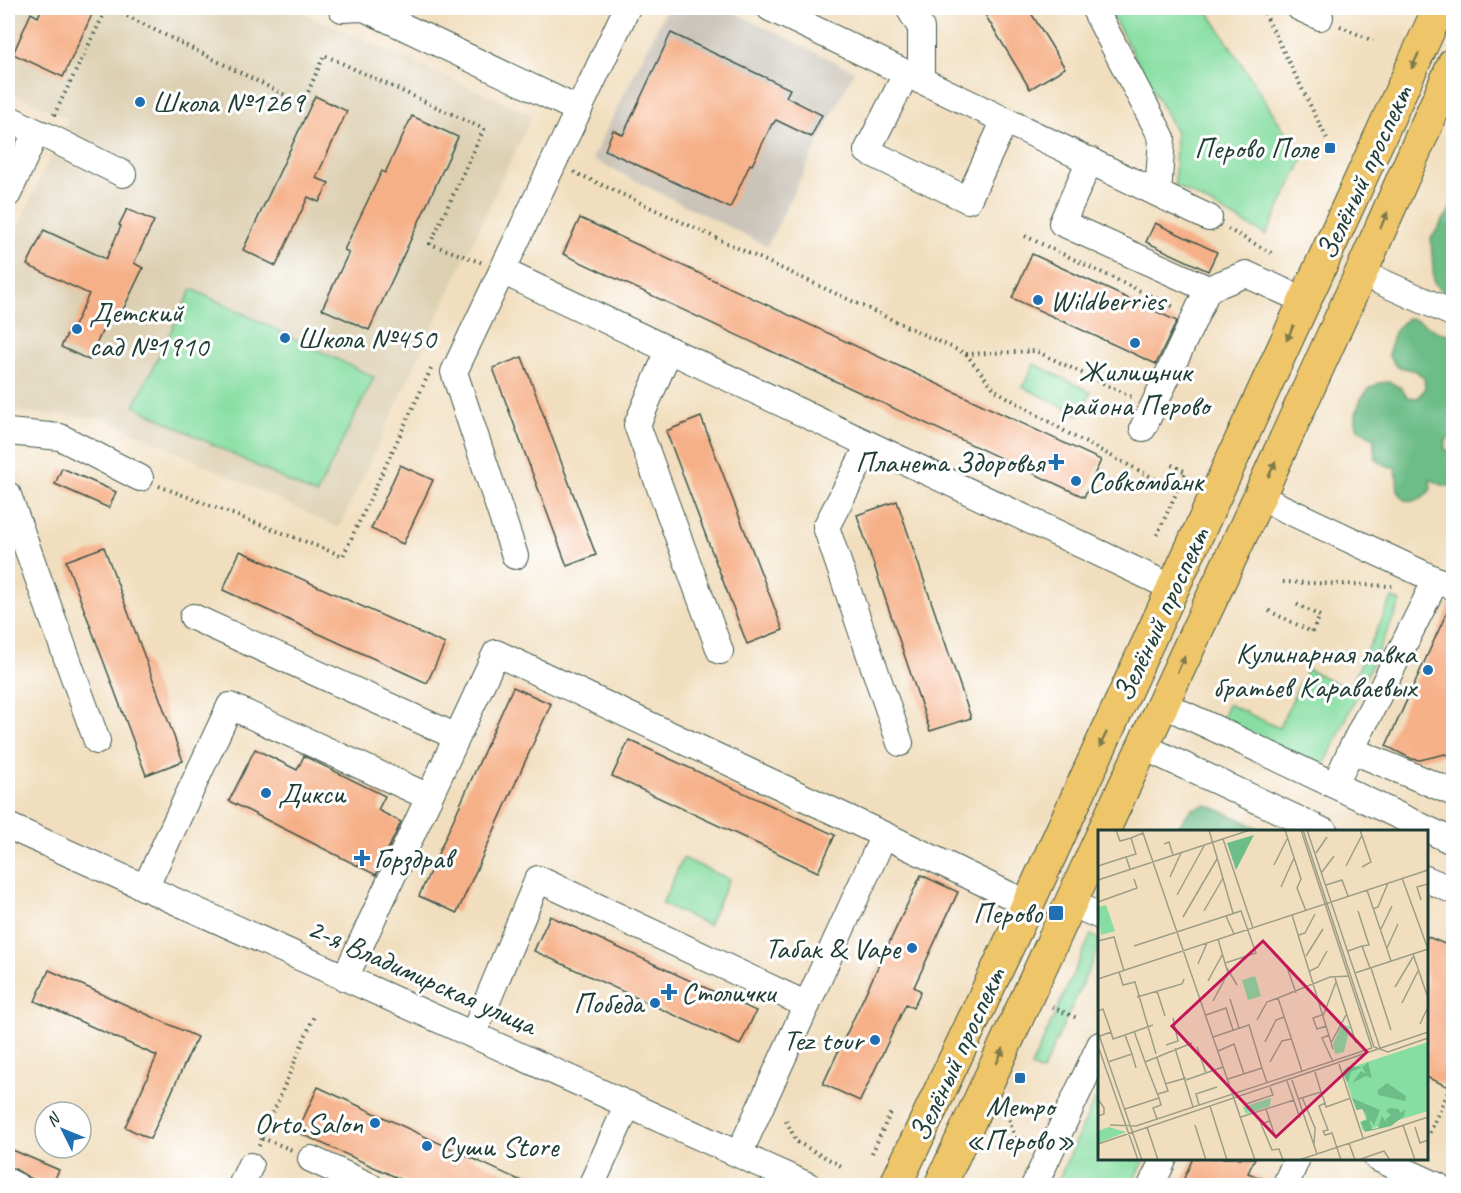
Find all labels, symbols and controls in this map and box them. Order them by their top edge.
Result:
one-way arrow [1410,52,1420,70]
street label: Зелёный проспект [1307,78,1421,265]
place label: Школа №1269 [152,83,307,121]
marker: Школа №1269 [133,95,147,109]
place label: Перово Поле [1194,129,1320,167]
marker: Перово Поле [1323,141,1337,155]
one-way arrow [1380,211,1389,228]
place label: Wildberries [1050,281,1168,319]
place label: Детский сад №1910 [89,293,211,365]
marker: Wildberries [1031,293,1045,307]
place label: Школа №450 [297,319,438,357]
marker: Детский сад №1910 [70,322,84,336]
one-way arrow [1285,325,1294,342]
marker: Школа №450 [278,331,292,345]
marker: Жилищник района Перово [1128,336,1142,350]
place label: Жилищник района Перово [1061,352,1213,424]
place label: Планета Здоровья [855,443,1047,481]
marker: Планета Здоровья [1049,455,1063,469]
one-way arrow [1267,459,1277,477]
place label: Совкомбанк [1088,462,1205,500]
marker: Совкомбанк [1069,474,1083,488]
street label: Зелёный проспект [1104,520,1218,707]
place label: Кулинарная лавка братьев Караваевых [1213,634,1419,706]
one-way arrow [1176,656,1185,673]
marker: Кулинарная лавка братьев Караваевых [1421,663,1435,677]
one-way arrow [1099,731,1108,748]
place label: Дикси [278,774,347,812]
marker: Дикси [259,786,273,800]
inset map [1098,830,1428,1160]
place label: Горздрав [374,839,457,877]
marker: Горздрав [355,851,369,865]
place label: Перово [973,894,1043,932]
marker: Перово [1047,904,1065,922]
street label: 2-я Владимирская улица [302,909,545,1045]
place label: Табак & Vape [765,929,902,967]
marker: Табак & Vape [905,941,919,955]
street label: Зелёный проспект [900,960,1014,1147]
place label: Столички [681,973,777,1011]
place label: Победа [573,984,646,1022]
marker: Столички [662,985,676,999]
marker: Победа [648,996,662,1010]
place label: Tez tour [783,1021,865,1059]
marker: Tez tour [868,1033,882,1047]
one-way arrow [996,1047,1005,1065]
marker: Метро «Перово» [1013,1071,1027,1085]
place label: Метро «Перово» [965,1087,1075,1159]
north arrow [33,1100,93,1160]
place label: Orto.Salon [254,1104,363,1142]
text: N [42,1108,66,1131]
marker: Orto.Salon [368,1116,382,1130]
place label: Суши Store [439,1127,560,1165]
marker: Суши Store [420,1139,434,1153]

